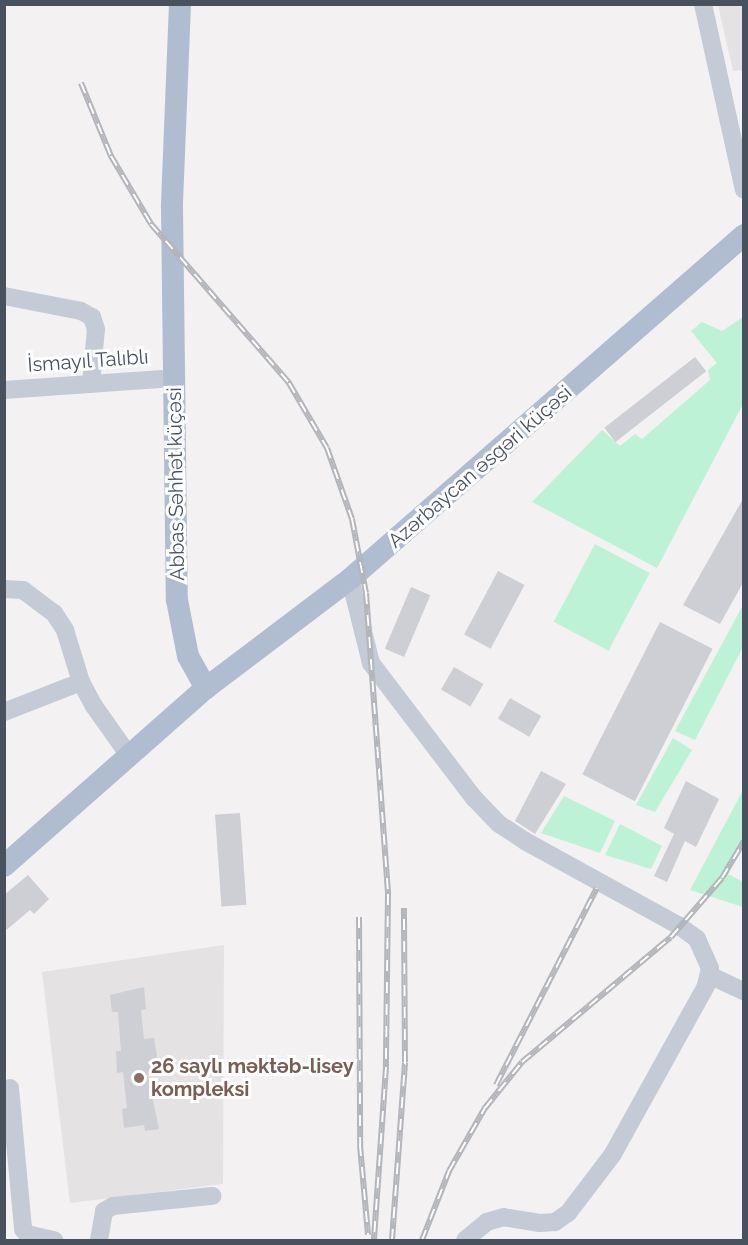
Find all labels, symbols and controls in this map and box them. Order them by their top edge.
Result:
street label: İsmayıl Talıblı [26,345,150,377]
street label: Azərbaycan əsgəri küçəsi [383,381,577,553]
street label: Abbas Səhhət küçəsi [162,387,190,581]
place label: 26 saylı məktəb-lisey kompleksi [151,1054,354,1101]
marker: 26 saylı məktəb-lisey kompleksi [132,1071,146,1085]

